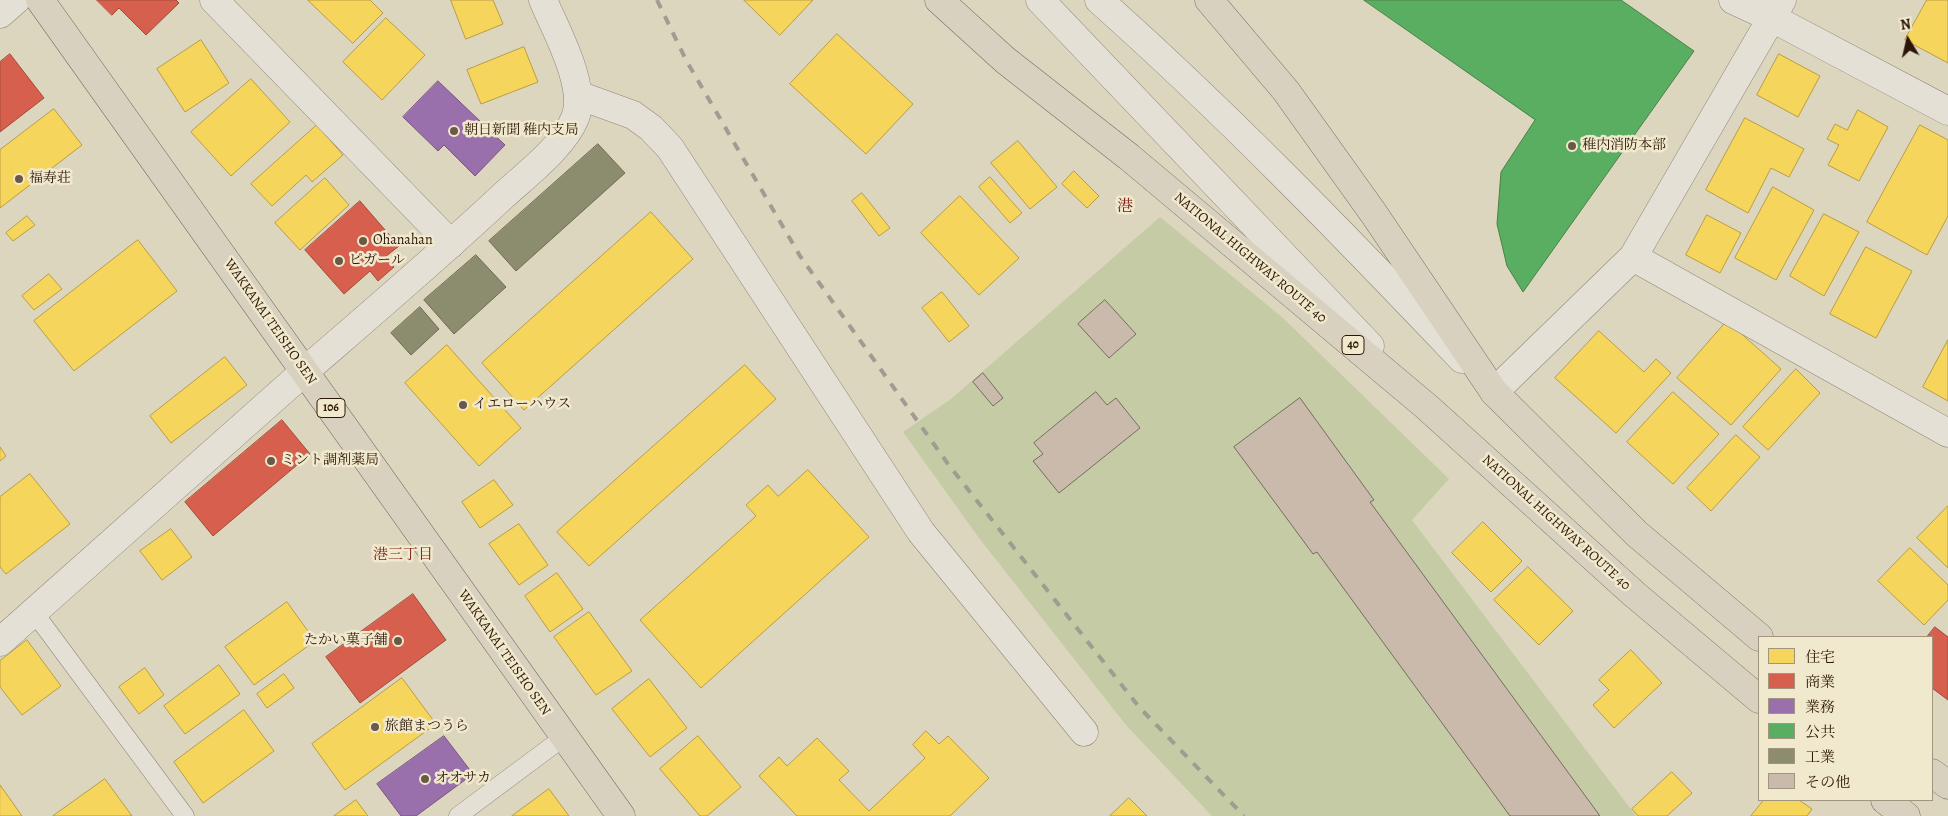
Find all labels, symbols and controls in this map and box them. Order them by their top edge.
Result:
north arrow [1883,15,1933,65]
text: N [1899,15,1912,35]
place label: 朝日新聞 稚内支局 [464,123,579,139]
marker: 朝日新聞 稚内支局 [448,125,460,137]
place label: 稚内消防本部 [1582,138,1666,154]
marker: 稚内消防本部 [1566,140,1578,152]
place label: 福寿荘 [29,171,71,187]
marker: 福寿荘 [13,173,25,185]
street label: NATIONAL HIGHWAY ROUTE 40 [1170,189,1330,327]
district label: 港 [1117,197,1133,217]
place label: Ohanahan [373,233,433,249]
marker: Ohanahan [357,235,369,247]
place label: ピガール [349,253,405,269]
marker: ピガール [333,255,345,267]
street label: WAKKANAI TEISHO SEN [220,256,320,388]
road number: 40 [1342,336,1364,354]
place label: イエローハウス [473,397,571,413]
road number: 106 [317,398,345,418]
marker: イエローハウス [457,399,469,411]
street label: NATIONAL HIGHWAY ROUTE 40 [1478,452,1634,594]
place label: ミント調剤薬局 [281,453,379,469]
marker: ミント調剤薬局 [265,455,277,467]
district label: 港三丁目 [373,546,433,564]
street label: WAKKANAI TEISHO SEN [454,587,554,719]
place label: たかい菓子舗 [304,633,388,649]
marker: たかい菓子舗 [392,635,404,647]
legend [1758,636,1933,801]
text: 住宅 [1805,647,1835,667]
text: 商業 [1805,672,1835,692]
text: 業務 [1805,697,1835,717]
place label: 旅館まつうら [385,719,469,735]
marker: 旅館まつうら [369,721,381,733]
text: 公共 [1805,722,1835,742]
text: 工業 [1805,747,1835,767]
place label: オオサカ [435,771,491,787]
text: その他 [1805,772,1850,792]
marker: オオサカ [419,773,431,785]

